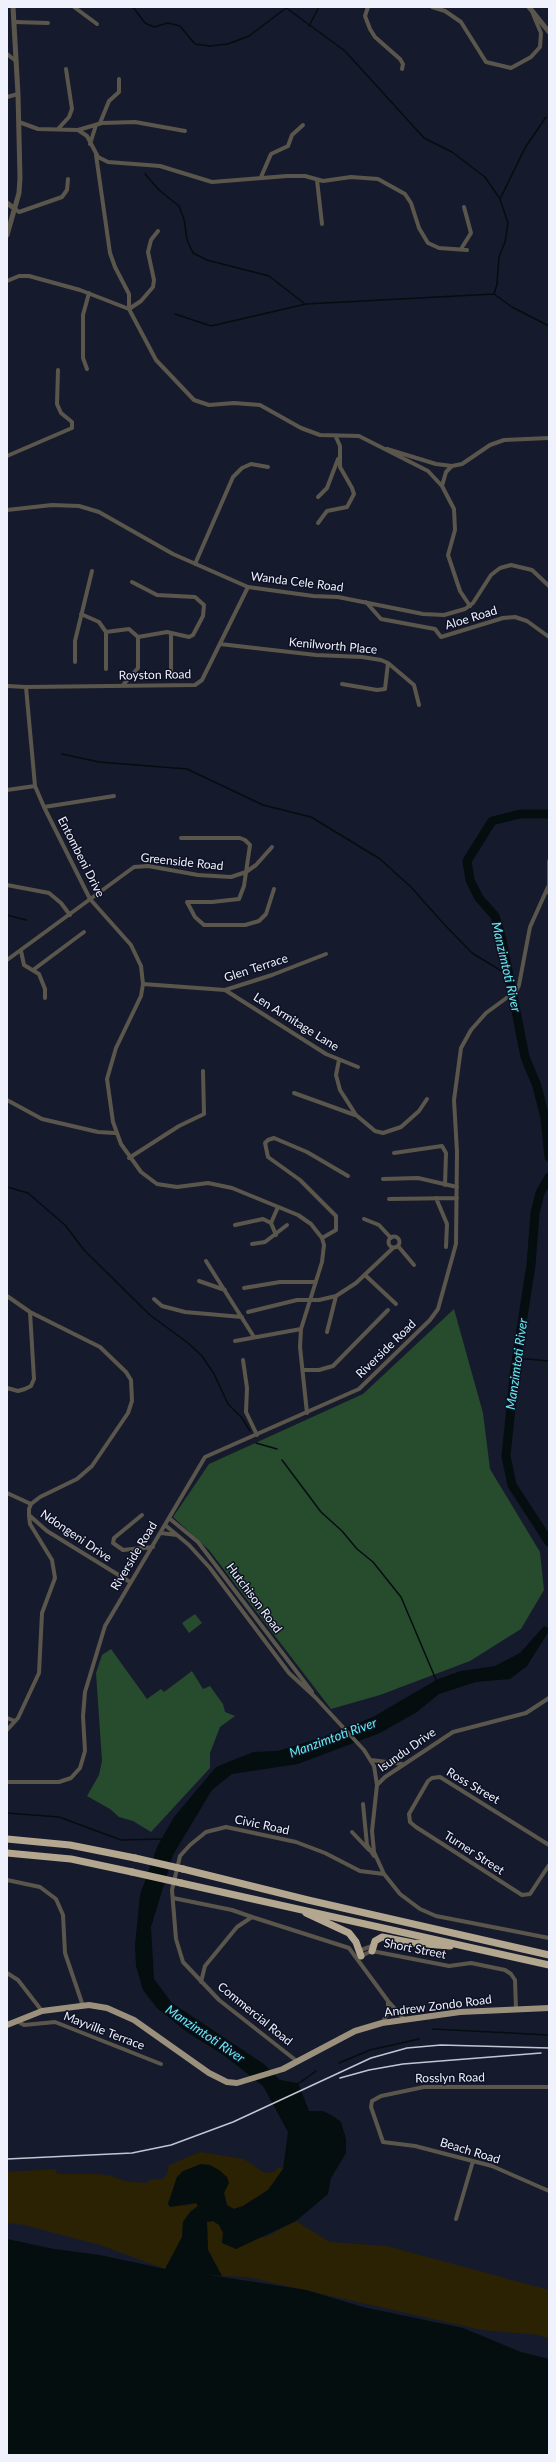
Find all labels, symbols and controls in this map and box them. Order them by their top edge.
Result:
street label: Wanda Cele Road [250,569,344,595]
street label: Aloe Road [443,603,499,633]
street label: Kenilworth Place [288,635,378,657]
street label: Royston Road [119,667,191,683]
street label: Entombeni Drive [54,814,108,900]
street label: Greenside Road [140,851,224,873]
water label: Manzimtoti River [488,920,524,1014]
street label: Glen Terrace [222,951,290,985]
street label: Len Armitage Lane [251,990,341,1054]
street label: Riverside Road [353,1317,419,1381]
water label: Manzimtoti River [503,1317,531,1411]
street label: Ndongeni Drive [38,1507,114,1565]
street label: Riverside Road [108,1519,160,1593]
street label: Hutchison Road [223,1560,285,1636]
water label: Manzimtoti River [287,1715,379,1761]
street label: Isundu Drive [375,1725,439,1775]
street label: Ross Street [444,1765,502,1807]
street label: Civic Road [233,1812,291,1838]
street label: Turner Street [441,1828,507,1878]
street label: Short Street [383,1936,447,1962]
street label: Commercial Road [215,1979,295,2049]
street label: Andrew Zondo Road [383,1992,493,2020]
water label: Manzimtoti River [163,2002,247,2066]
street label: Mayville Terrace [61,2009,147,2053]
street label: Rosslyn Road [415,2070,485,2086]
street label: Beach Road [438,2135,502,2167]

